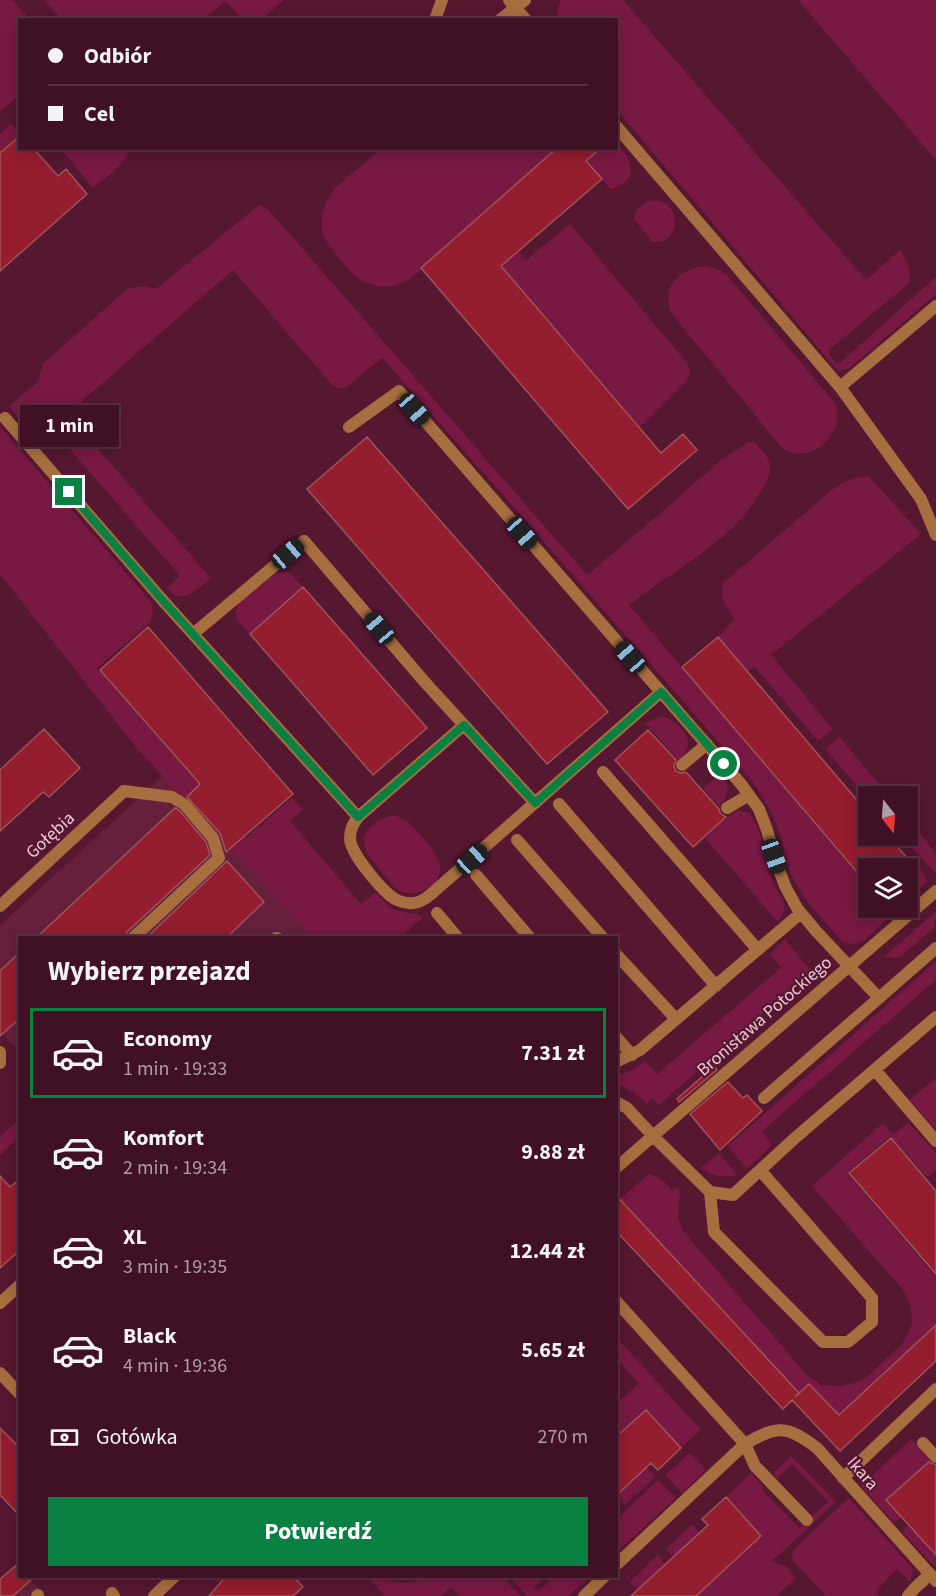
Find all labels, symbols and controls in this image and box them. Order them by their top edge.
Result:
text: Odbiór [84,40,151,72]
text: Cel [84,98,115,130]
car [395,390,433,428]
callout: 1 min [20,405,118,447]
text: 1 min [45,412,94,440]
route end [55,478,82,505]
car [503,514,541,552]
car [268,536,308,572]
car [361,608,397,648]
car [611,638,649,676]
route start [710,750,737,777]
north arrow [858,786,918,846]
map controls [858,786,918,918]
street label: Gołębia [20,806,80,864]
car [759,836,789,876]
car [453,840,491,878]
button: layers [858,858,918,918]
street label: Bronisława Potockiego [691,951,837,1082]
text: Wybierz przejazd [48,952,251,991]
text: Economy [123,1023,212,1055]
icon: car [51,1026,105,1080]
text: 7.31 zł [521,1037,585,1069]
text: 1 min · 19:33 [123,1055,227,1083]
text: Komfort [123,1122,204,1154]
icon: car [51,1125,105,1179]
text: 9.88 zł [521,1136,585,1168]
text: 2 min · 19:34 [123,1154,227,1182]
text: XL [123,1221,147,1253]
icon: car [51,1224,105,1278]
text: 12.44 zł [510,1235,585,1267]
text: 3 min · 19:35 [123,1253,227,1281]
text: Black [123,1320,177,1352]
icon: car [51,1323,105,1377]
text: 5.65 zł [521,1334,585,1366]
text: 4 min · 19:36 [123,1352,227,1380]
icon: cash [48,1421,81,1454]
text: Gotówka [96,1421,178,1453]
text: 270 m [538,1423,588,1451]
street label: Ikara [841,1451,884,1496]
button: Potwierdź [48,1497,588,1566]

